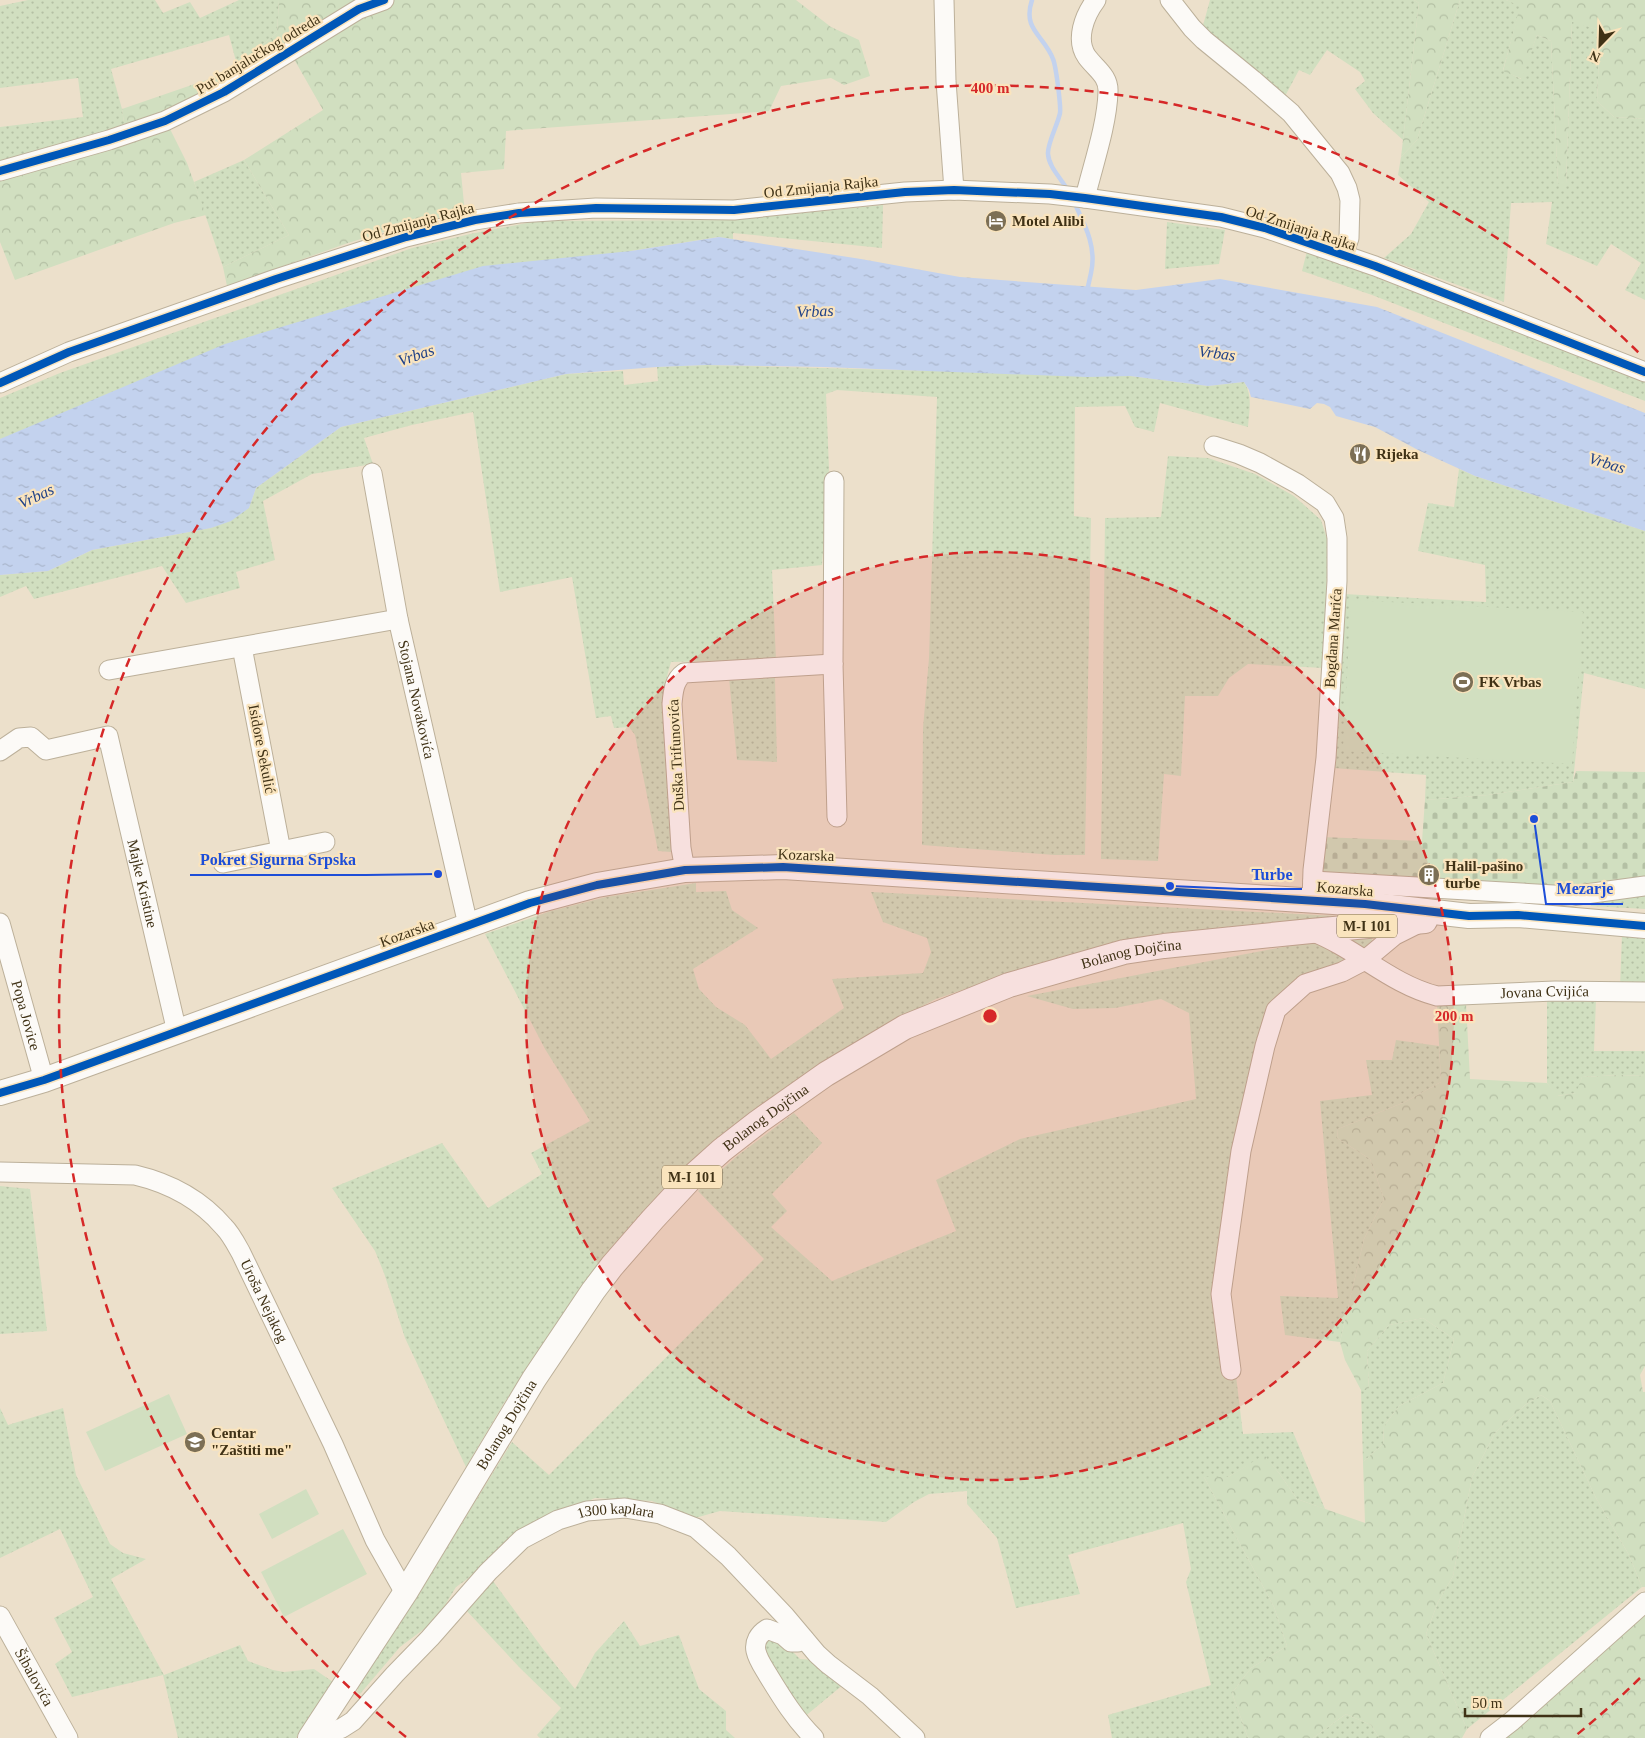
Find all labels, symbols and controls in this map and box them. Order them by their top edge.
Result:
street label: Put banjalučkog odreda [193,10,323,97]
north arrow [1575,20,1625,70]
text: N [1588,48,1603,65]
text: 400 m [971,80,1010,96]
street label: Od Zmijanja Rajka [763,173,879,201]
street label: Od Zmijanja Rajka [360,199,476,245]
street label: Od Zmijanja Rajka [1244,203,1358,253]
hotel icon: Motel Alibi [984,209,1008,233]
place label: Motel Alibi [1012,213,1084,229]
water label: Vrbas [796,302,834,320]
water label: Vrbas [396,341,436,369]
water label: Vrbas [1198,342,1236,364]
restaurant icon: Rijeka [1348,442,1372,466]
place label: Rijeka [1376,446,1419,462]
water label: Vrbas [1587,449,1627,477]
water label: Vrbas [16,480,56,512]
street label: Bogdana Marića [1322,587,1344,688]
street label: Stojana Novakovića [395,639,438,761]
sports icon: FK Vrbas [1451,670,1475,694]
place label: FK Vrbas [1479,674,1542,690]
street label: Duška Trifunovića [665,698,687,811]
street label: Isidore Sekulić [246,703,279,795]
street label: Majke Kristine [124,838,161,930]
callout: Pokret Sigurna Srpska [190,844,366,875]
street label: Kozarska [777,846,835,864]
text: Pokret Sigurna Srpska [200,851,356,869]
callout: Turbe [1241,858,1302,889]
place label: Halil-pašino turbe [1445,858,1523,891]
building icon: Halil-pašino turbe [1417,863,1441,887]
text: Turbe [1251,866,1293,883]
callout: Mezarje [1546,873,1623,904]
street label: Kozarska [1316,879,1374,899]
text: Mezarje [1557,880,1613,898]
road number: M-I 101 [1337,914,1397,938]
street label: Kozarska [378,916,437,950]
street label: Bolanog Dojčina [1079,936,1182,972]
street label: Popa Jovice [8,979,43,1053]
street label: Jovana Cvijića [1500,983,1589,1001]
centre of rings [981,1007,999,1025]
text: 200 m [1435,1008,1474,1024]
street label: Bolanog Dojčina [720,1081,812,1154]
road number: M-I 101 [662,1166,722,1188]
street label: Uroša Nejakog [237,1257,291,1345]
street label: Bolanog Dojčina [473,1376,540,1472]
place label: Centar "Zaštiti me" [211,1425,292,1458]
school or university icon: Centar "Zaštiti me" [183,1430,207,1454]
street label: 1300 kaplara [575,1500,656,1522]
street label: Šibalovića [12,1646,57,1709]
scale bar [1465,1686,1581,1718]
text: 50 m [1472,1695,1503,1711]

